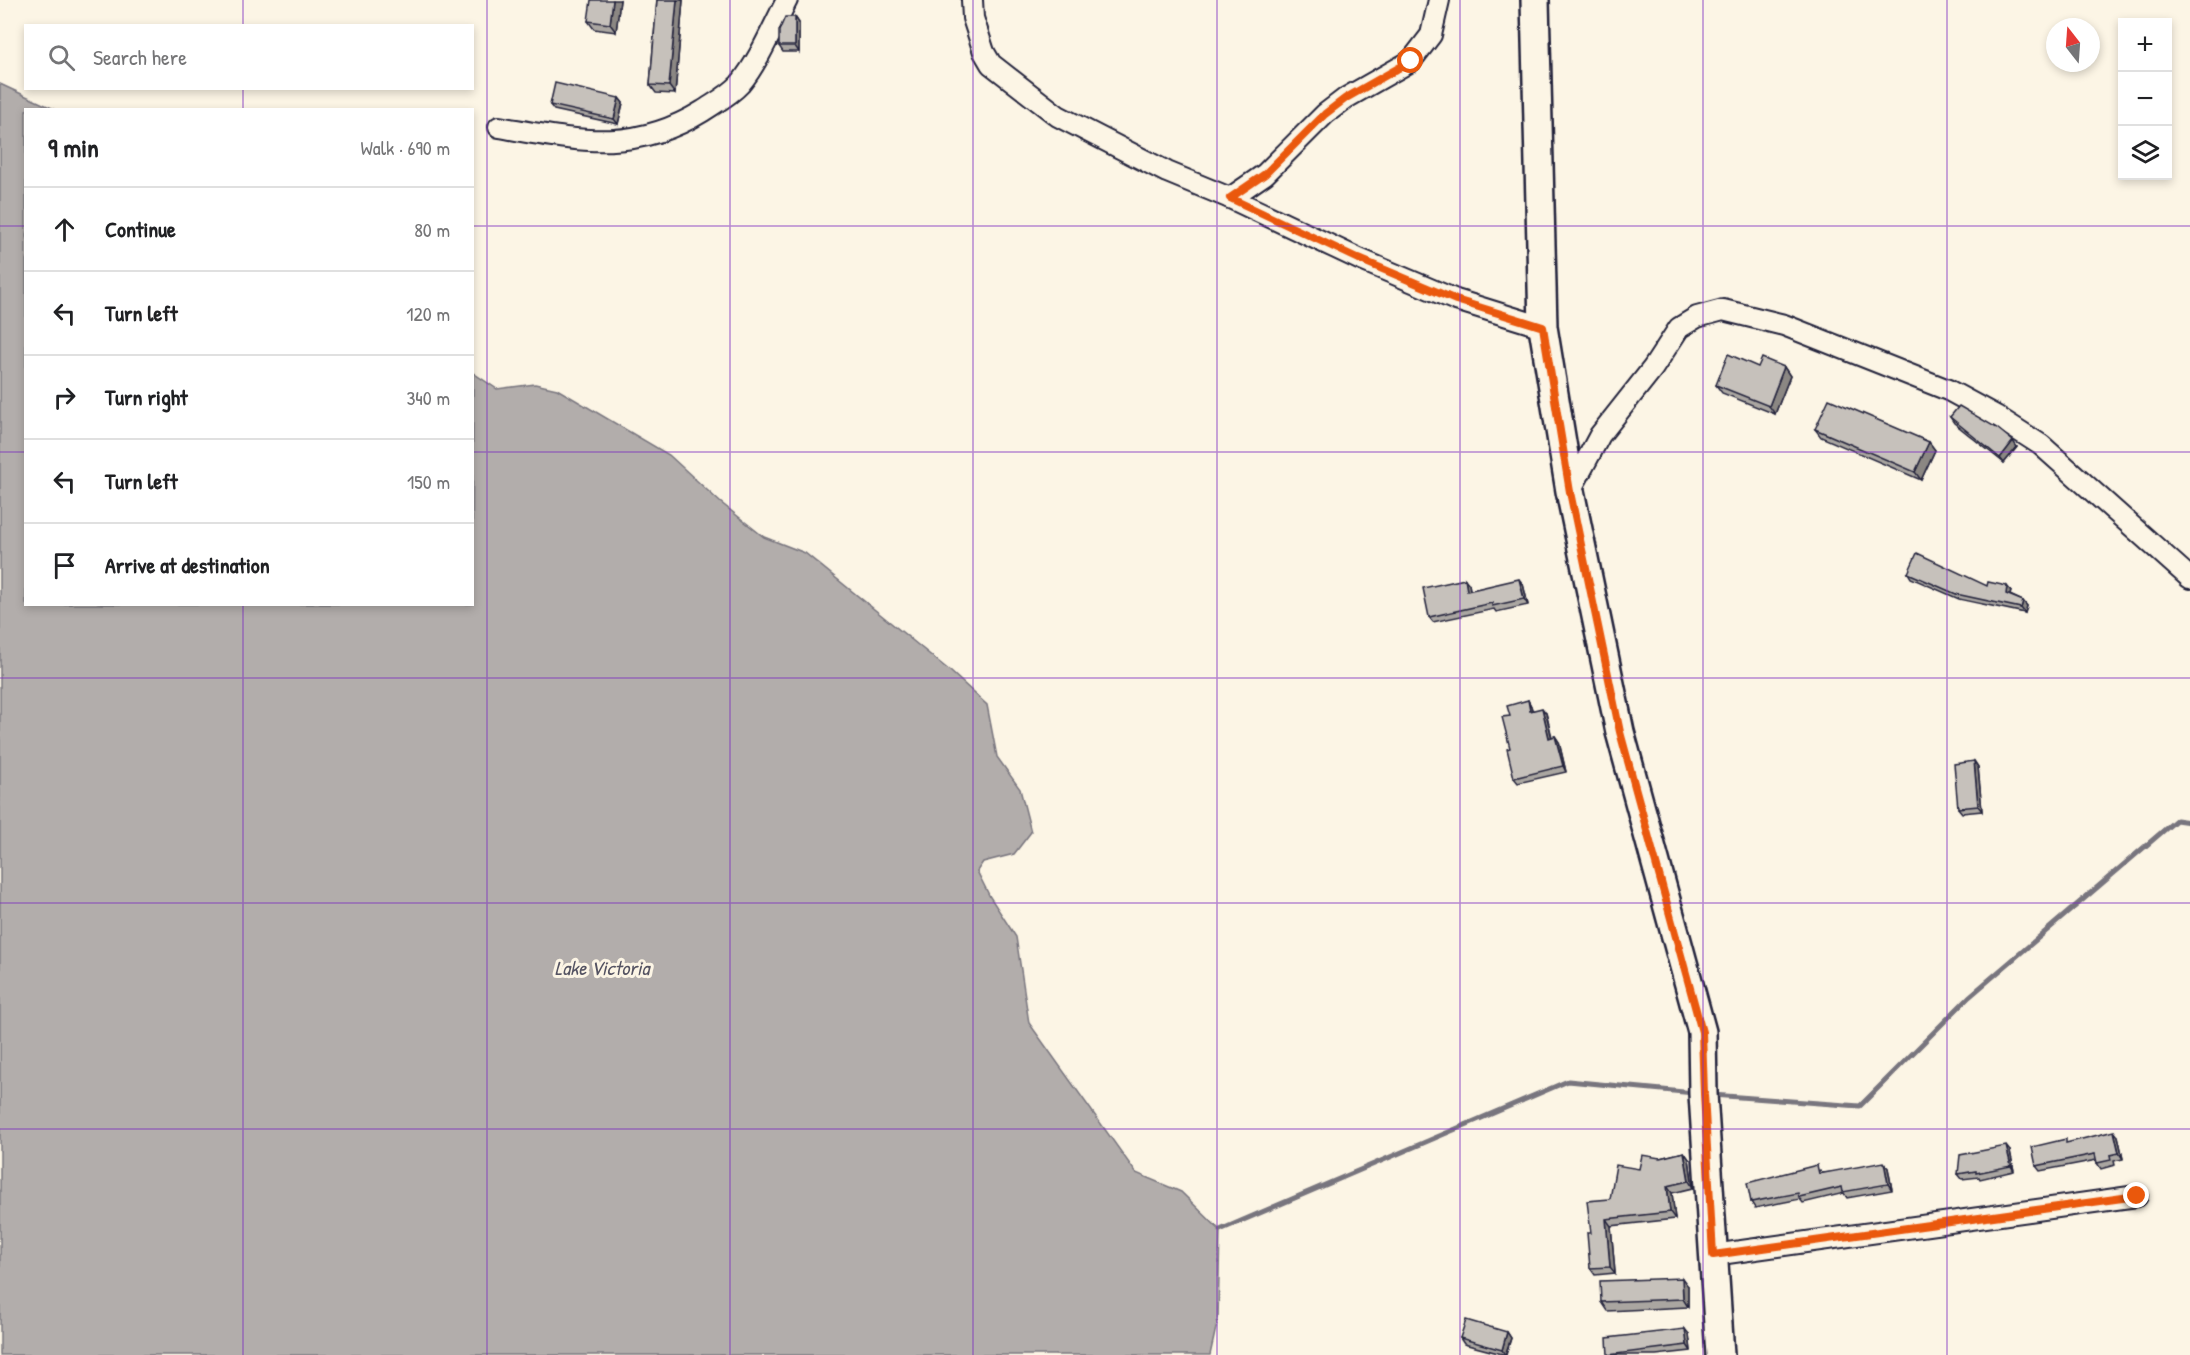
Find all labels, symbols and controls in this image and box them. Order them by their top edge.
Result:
north arrow [2046,18,2100,72]
map controls [2118,18,2172,180]
button: + [2118,18,2172,72]
search box [24,24,474,90]
icon: search [45,41,78,74]
text: Search here [93,42,187,72]
route start [1397,47,1423,73]
button: − [2118,72,2172,126]
button: layers [2118,126,2172,180]
text: 9 min [48,130,99,165]
text: Walk · 690 m [361,134,450,161]
icon: ahead [48,213,81,246]
text: Continue [105,214,176,244]
text: 80 m [414,216,450,243]
icon: left [48,297,81,330]
text: Turn left [105,298,178,328]
text: 120 m [406,300,450,327]
icon: right [48,381,81,414]
text: Turn right [105,382,188,412]
text: 340 m [406,384,450,411]
icon: left [48,465,81,498]
text: Turn left [105,466,178,496]
text: 150 m [407,468,450,495]
icon: arrive [48,549,81,582]
text: Arrive at destination [105,550,270,580]
water label: Lake Victoria [555,954,651,981]
route end [2123,1182,2149,1208]

